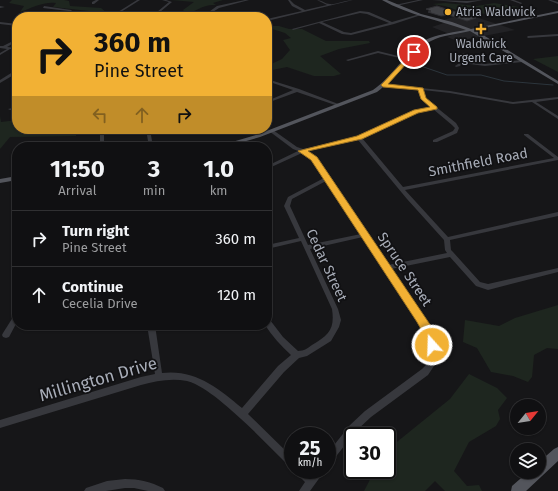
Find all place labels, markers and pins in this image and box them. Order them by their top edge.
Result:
place label: Atria Waldwick [456,5,536,19]
marker: Atria Waldwick [443,7,453,17]
marker: Waldwick Urgent Care [475,23,487,35]
pin [397,35,431,69]
place label: Waldwick Urgent Care [449,37,513,65]

